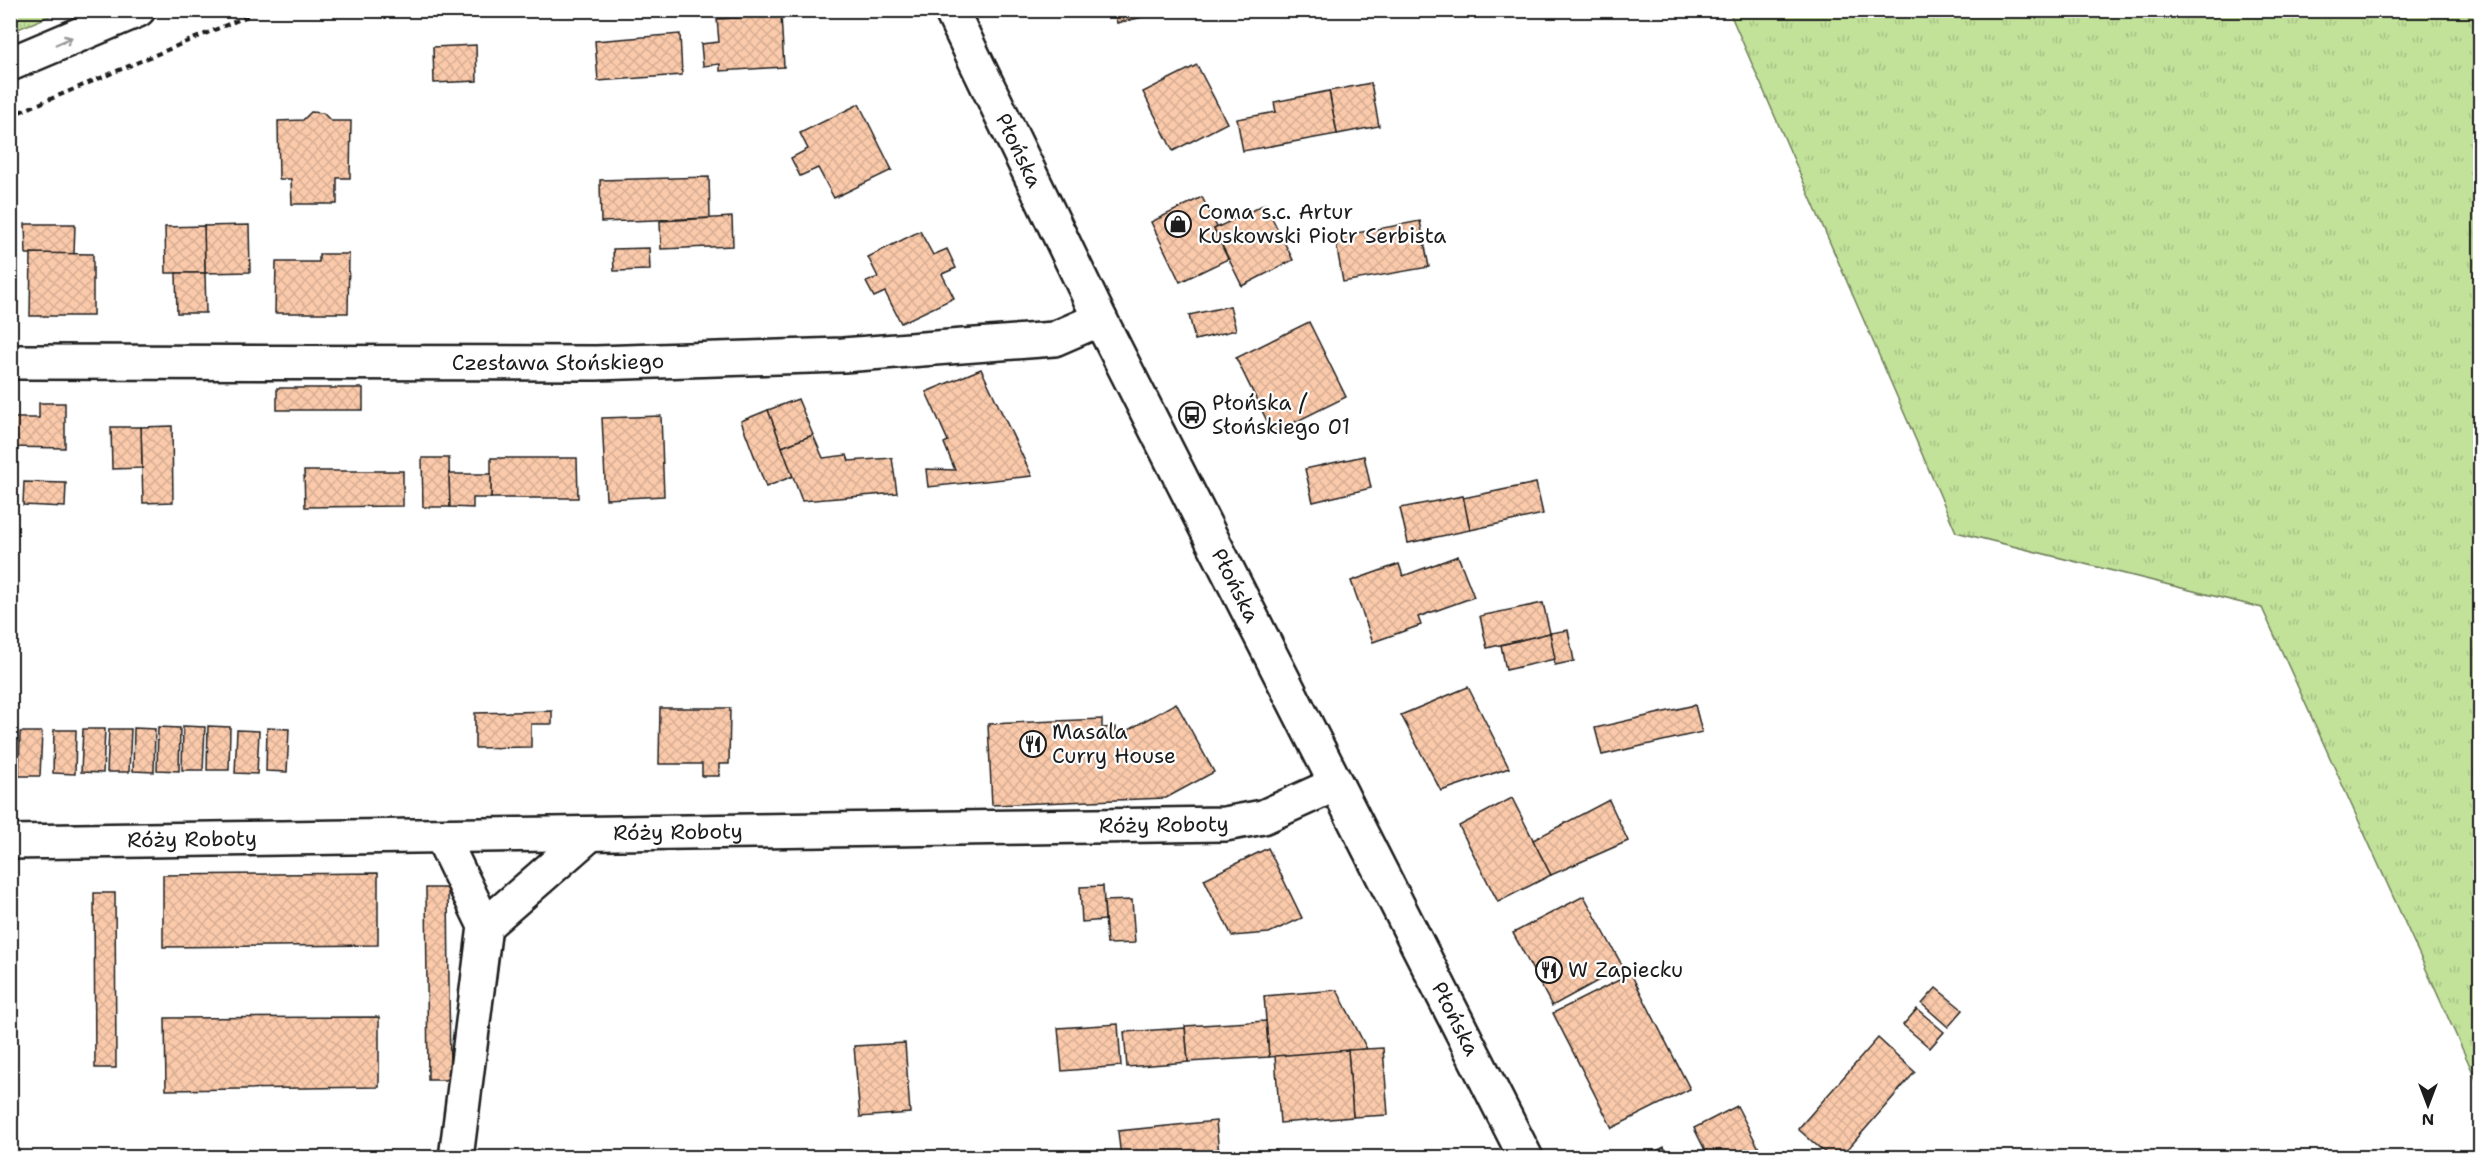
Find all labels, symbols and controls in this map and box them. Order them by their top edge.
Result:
one-way arrow [55,35,73,46]
street label: Płońska [989,109,1049,192]
place label: Coma s.c. Artur Kuskowski Piotr Serbista [1198,198,1446,250]
shop icon: Coma s.c. Artur Kuskowski Piotr Serbista [1163,209,1193,239]
street label: Czesława Słońskiego [452,347,665,377]
place label: Płońska / Słońskiego 01 [1212,389,1350,441]
bus stop icon: Płońska / Słońskiego 01 [1177,400,1207,430]
street label: Płońska [1205,544,1266,627]
place label: Masala Curry House [1052,718,1176,770]
restaurant icon: Masala Curry House [1018,729,1048,759]
street label: Róży Roboty [1099,810,1229,840]
street label: Róży Roboty [613,817,743,847]
street label: Róży Roboty [127,824,257,854]
restaurant icon: W Zapiecku [1534,955,1564,985]
place label: W Zapiecku [1568,956,1683,984]
street label: Płońska [1425,977,1486,1061]
north arrow [2398,1075,2458,1135]
text: N [2422,1109,2434,1130]

